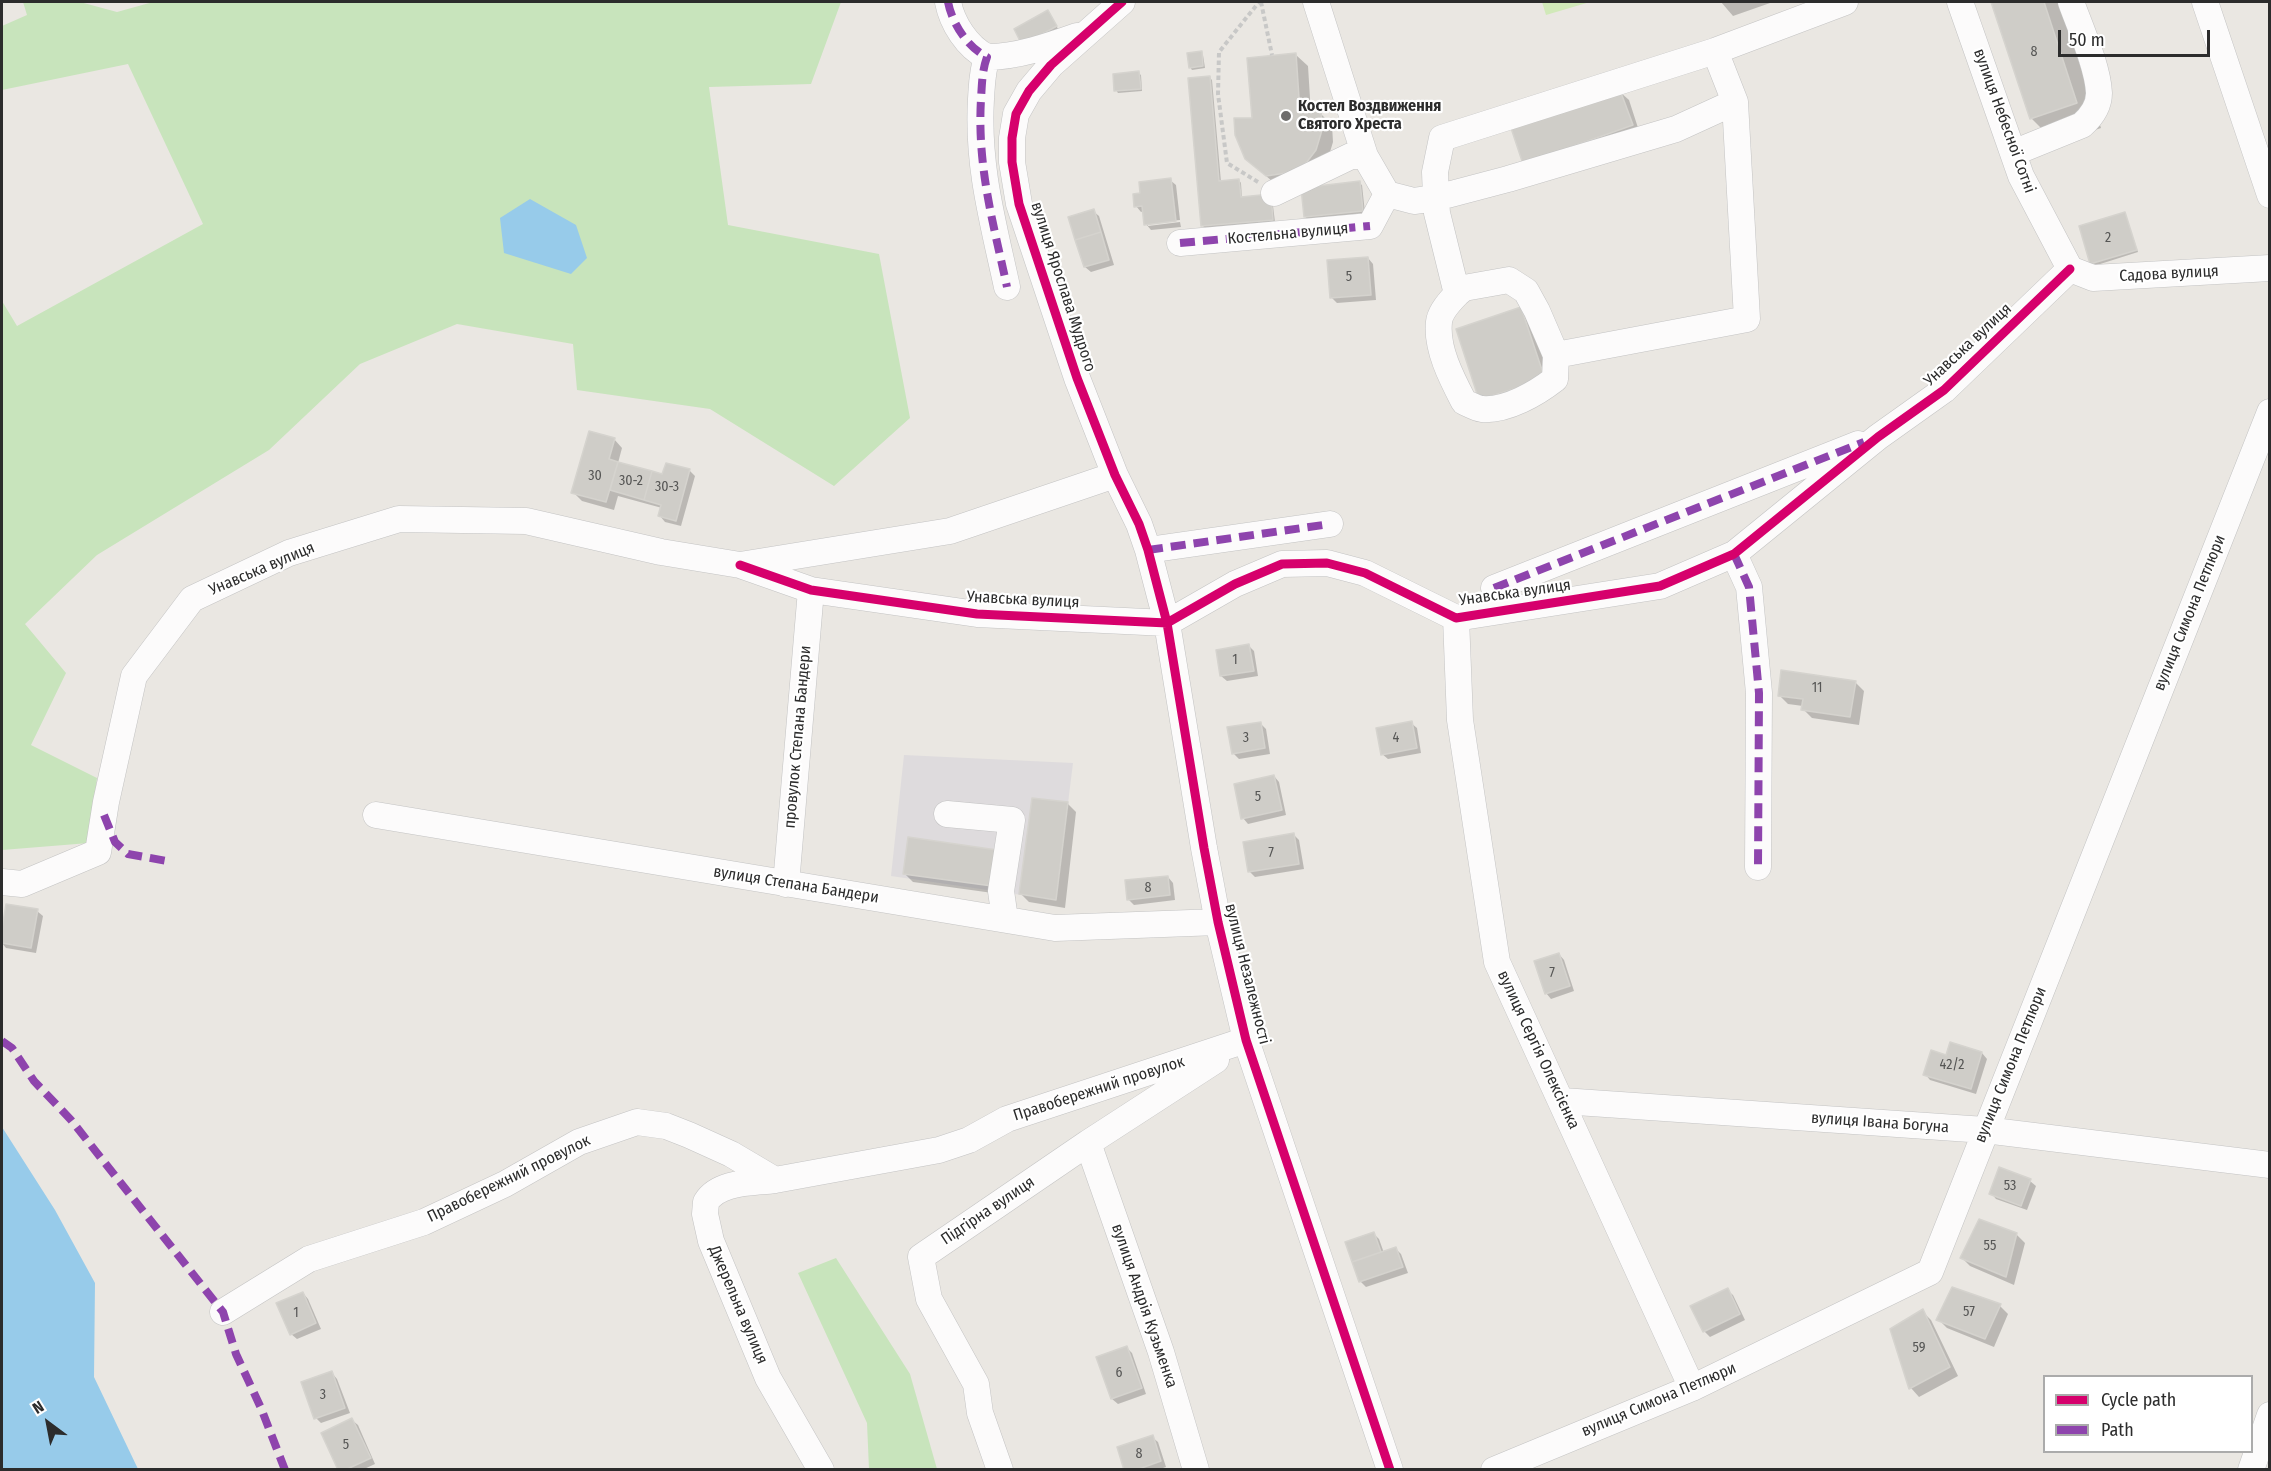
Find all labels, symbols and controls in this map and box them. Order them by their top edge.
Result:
scale bar [2061,18,2212,56]
text: 50 m [2069,29,2105,51]
house number: 8 [2031,44,2037,60]
street label: вулиця Небесної Сотні [1969,46,2039,196]
place label: Костел Воздвиження Святого Хреста [1298,97,1441,135]
marker: Костел Воздвиження Святого Хреста [1279,109,1293,123]
street label: вулиця Ярослава Мудрого [1026,200,1100,374]
street label: Костельна вулиця [1227,219,1349,249]
house number: 2 [2105,230,2111,246]
street label: Садова вулиця [2119,262,2219,286]
house number: 5 [1346,269,1352,285]
street label: Унавська вулиця [1920,300,2016,390]
house number: 30 [588,468,602,484]
house number: 30-2 [619,473,643,489]
house number: 30-3 [655,479,679,495]
street label: вулиця Симона Петлюри [2150,532,2230,694]
street label: Унавська вулиця [206,538,318,600]
street label: Унавська вулиця [1458,576,1572,610]
street label: Унавська вулиця [966,587,1080,613]
street label: провулок Степана Бандери [780,645,816,829]
house number: 1 [1232,652,1238,668]
house number: 11 [1812,680,1822,696]
house number: 3 [1243,730,1249,746]
house number: 4 [1393,730,1399,746]
house number: 5 [1255,789,1261,805]
house number: 7 [1268,845,1274,861]
street label: вулиця Степана Бандери [712,862,880,908]
house number: 8 [1145,880,1151,896]
street label: вулиця Незалежності [1220,902,1274,1046]
house number: 7 [1549,965,1555,981]
street label: вулиця Сергія Олексієнка [1493,968,1583,1132]
street label: вулиця Симона Петлюри [1971,984,2051,1146]
street label: Правобережний провулок [1011,1052,1187,1126]
house number: 42/2 [1940,1057,1964,1073]
street label: вулиця Івана Богуна [1810,1109,1950,1137]
street label: Правобережний провулок [424,1131,594,1227]
street label: Підгірна вулиця [938,1173,1038,1249]
house number: 53 [2004,1178,2016,1194]
street label: вулиця Андрія Кузьменка [1107,1221,1181,1391]
house number: 55 [1984,1238,1996,1254]
street label: Джерельна вулиця [704,1243,772,1367]
house number: 57 [1963,1304,1975,1320]
house number: 1 [293,1305,299,1321]
house number: 59 [1912,1340,1926,1356]
street label: вулиця Симона Петлюри [1579,1359,1739,1441]
house number: 6 [1116,1365,1122,1381]
legend [2043,1375,2253,1453]
house number: 3 [320,1387,326,1403]
text: Cycle path [2101,1389,2176,1411]
north arrow [18,1393,78,1453]
text: N [29,1397,47,1418]
text: Path [2101,1419,2134,1441]
house number: 5 [343,1437,349,1453]
house number: 8 [1136,1446,1142,1462]

